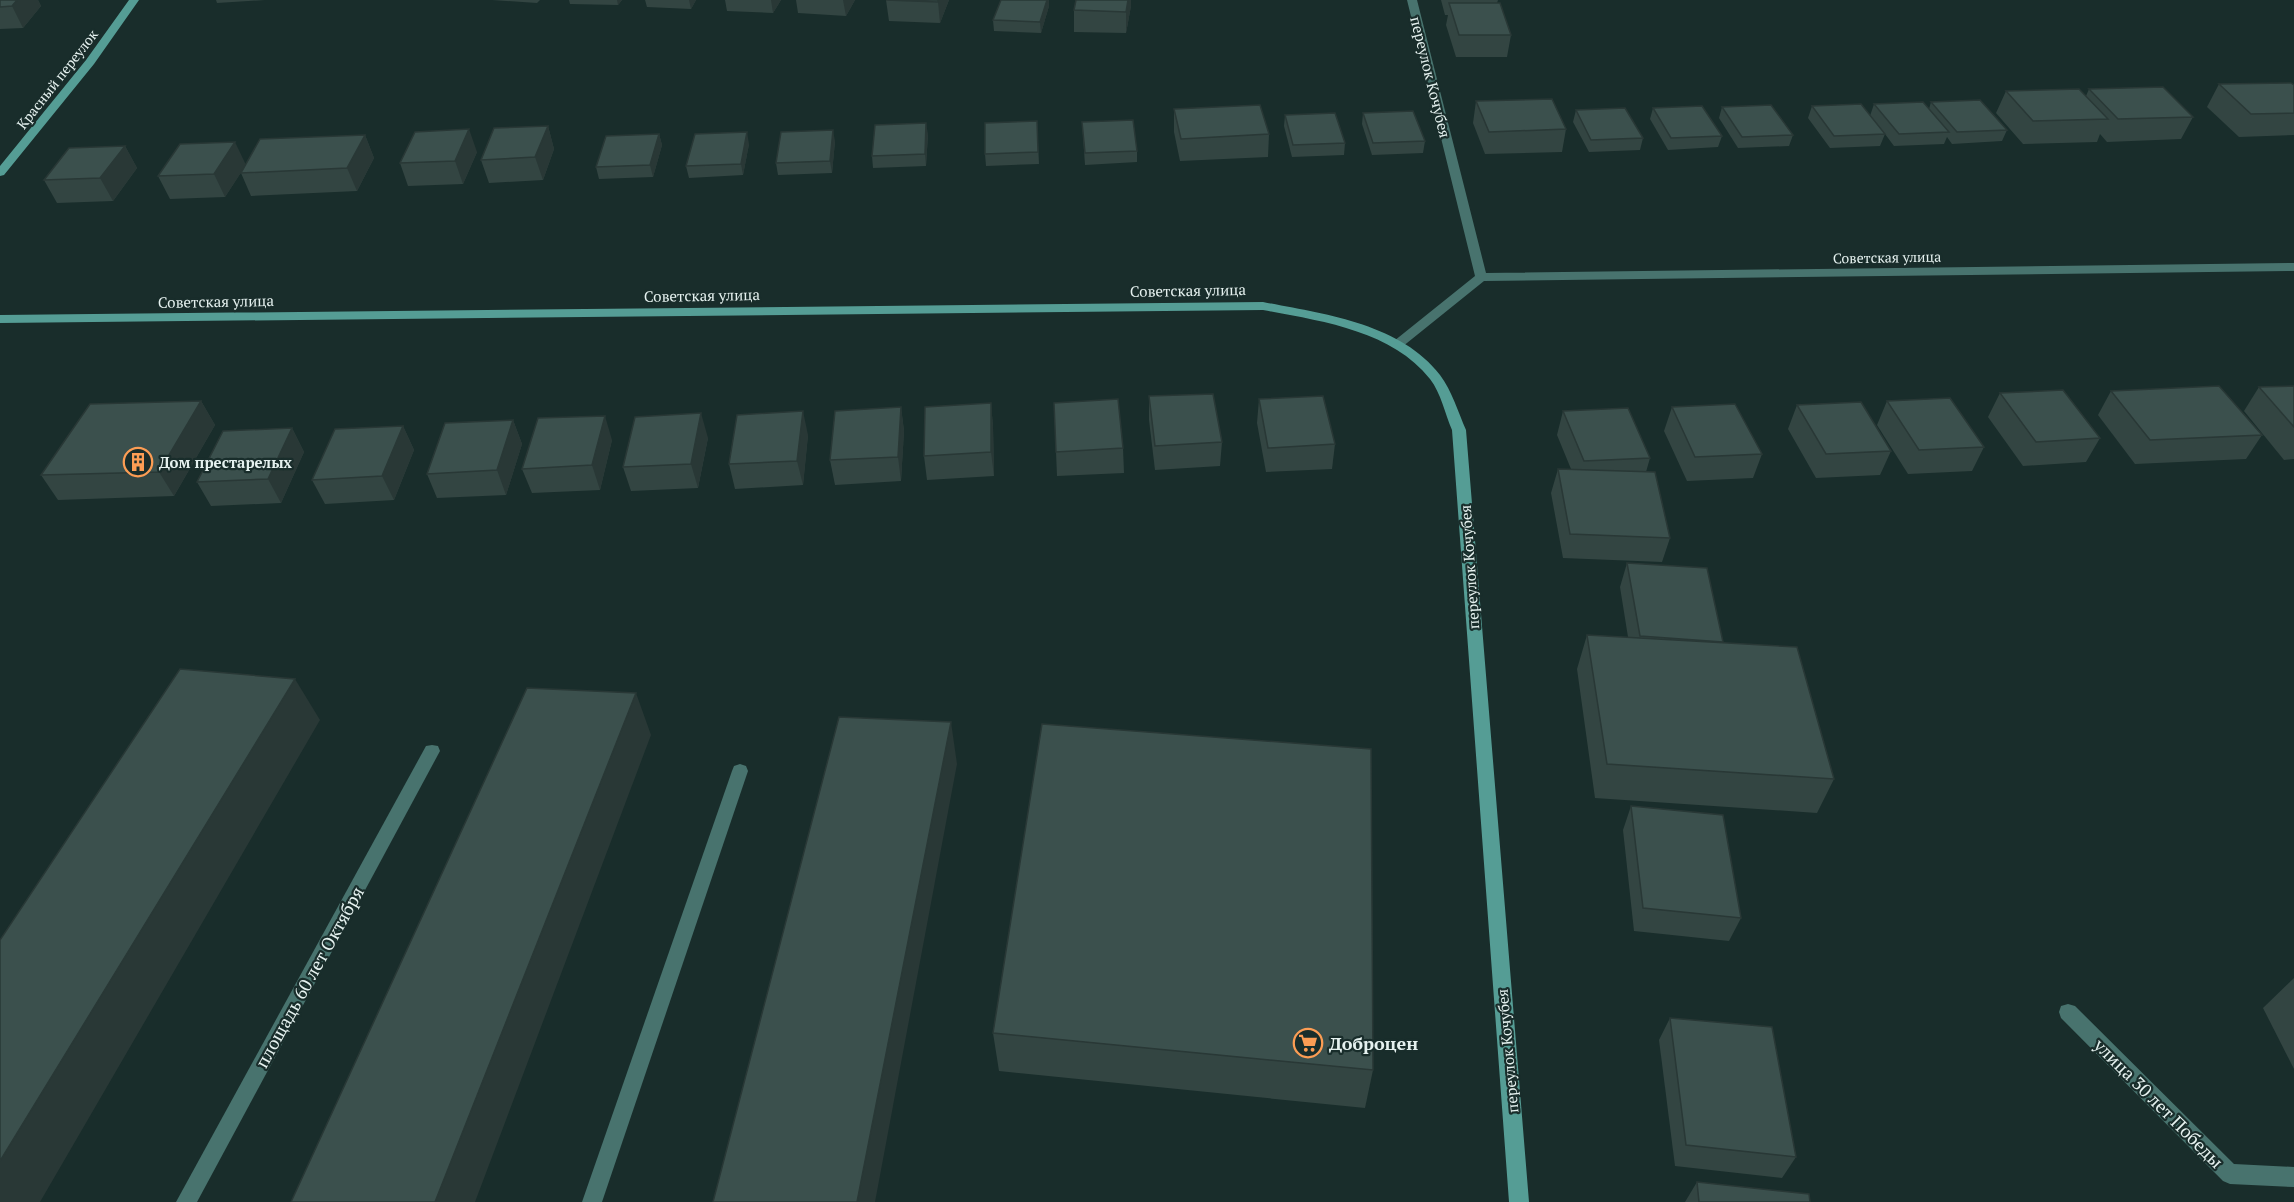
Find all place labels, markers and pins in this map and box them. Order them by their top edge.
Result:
building icon: Дом престарелых [122,446,154,478]
place label: Дом престарелых [159,452,293,472]
supermarket icon: Доброцен [1292,1027,1324,1059]
place label: Доброцен [1329,1031,1418,1055]

